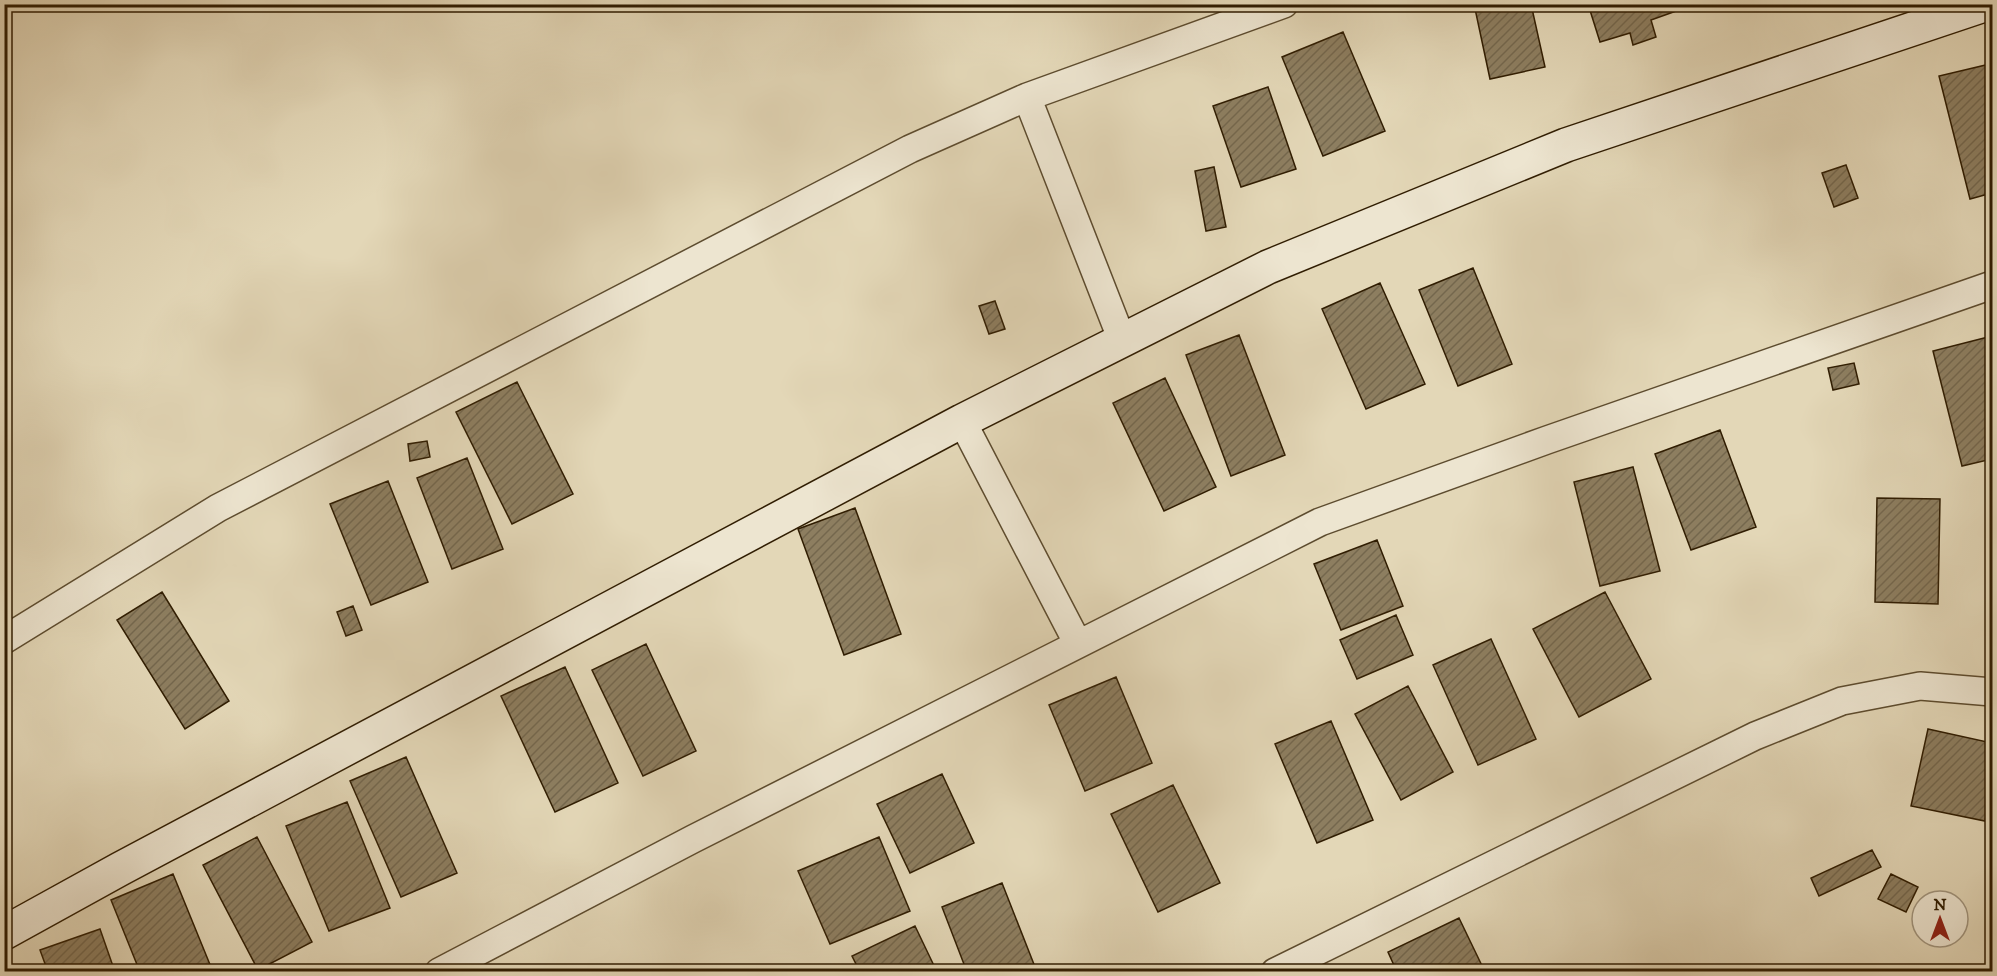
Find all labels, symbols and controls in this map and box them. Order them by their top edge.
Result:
north arrow [1910,889,1970,949]
text: N [1933,895,1947,915]

